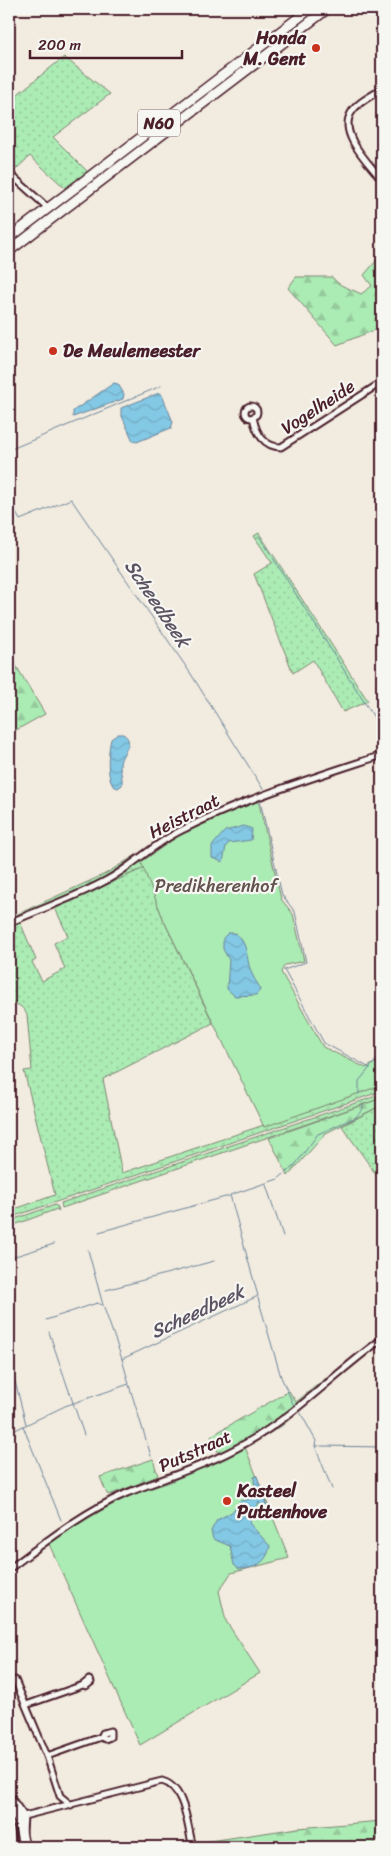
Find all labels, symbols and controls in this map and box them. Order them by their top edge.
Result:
place label: Honda M. Gent [242,22,307,75]
scale bar [30,28,182,60]
text: 200 m [38,32,82,58]
marker: Honda M. Gent [310,42,322,54]
road number: N60 [138,110,180,136]
place label: De Meulemeester [63,335,202,367]
marker: De Meulemeester [47,345,59,357]
street label: Vogelheide [274,371,362,443]
water label: Scheedbeek [116,552,201,657]
street label: Heistraat [143,784,225,848]
park label: Predikherenhof [155,870,279,902]
water label: Scheedbeek [145,1274,252,1348]
street label: Putstraat [153,1421,237,1481]
place label: Kasteel Puttenhove [236,1475,328,1528]
marker: Kasteel Puttenhove [221,1495,233,1507]

